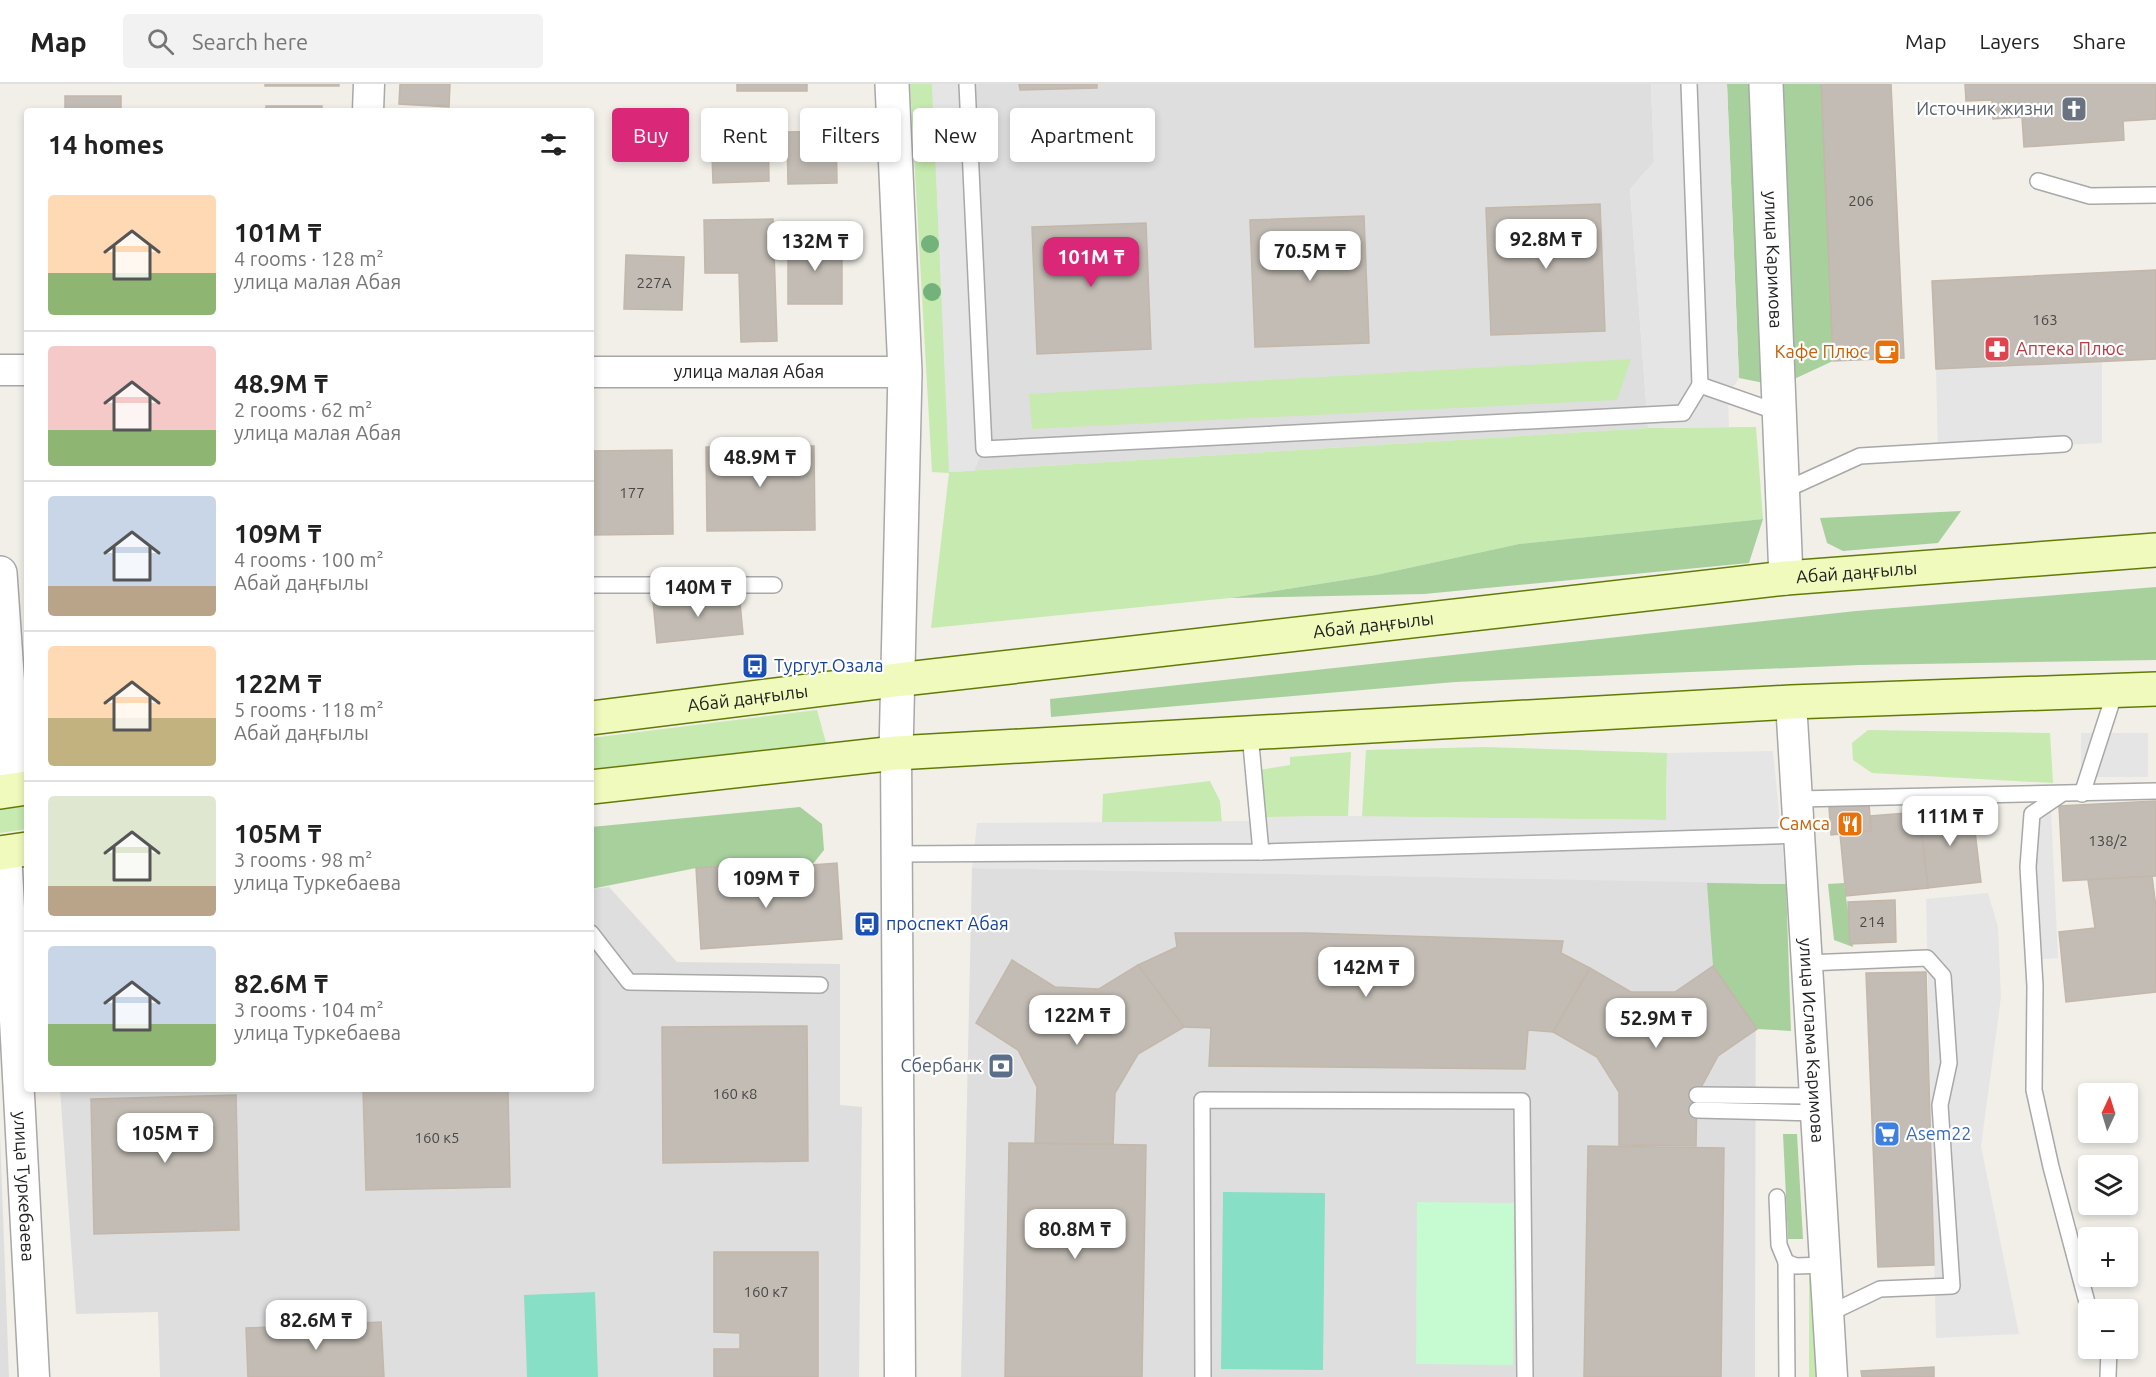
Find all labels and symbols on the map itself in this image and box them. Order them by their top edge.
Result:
church icon: Источник жизни [2059,94,2089,124]
place label: Источник жизни [1916,98,2054,118]
street label: улица Каримова [1761,191,1787,329]
house number: 206 [1848,192,1874,209]
pin: 92.8M ₸ [1491,219,1601,270]
pin: 132M ₸ [766,221,864,272]
pin: 70.5M ₸ [1255,231,1365,282]
pin: 101M ₸ [1042,237,1140,288]
house number: 227А [636,274,672,291]
house number: 163 [2032,311,2058,328]
pharmacy icon: Аптека Плюс [1982,334,2012,364]
cafe icon: Кафе Плюс [1872,337,1902,367]
place label: Аптека Плюс [2016,338,2124,358]
place label: Кафе Плюс [1775,341,1868,361]
street label: улица малая Абая [674,361,824,381]
pin: 48.9M ₸ [705,437,815,488]
house number: 177 [619,484,645,501]
street label: Абай даңғылы [1795,557,1918,586]
pin: 140M ₸ [649,567,747,618]
street label: Абай даңғылы [1312,607,1435,641]
bus stop icon: Тургут Озала [740,651,770,681]
place label: Тургут Озала [774,655,883,675]
street label: Абай даңғылы [686,680,809,715]
pin: 111M ₸ [1901,796,1999,847]
restaurant icon: Самса [1835,809,1865,839]
place label: Самса [1779,813,1830,833]
house number: 138/2 [2088,832,2128,849]
pin: 109M ₸ [717,858,815,909]
bus stop icon: проспект Абая [852,909,882,939]
place label: проспект Абая [886,913,1009,933]
house number: 214 [1859,913,1885,930]
street label: улица Ислама Каримова [1796,937,1829,1143]
pin: 142M ₸ [1317,947,1415,998]
pin: 122M ₸ [1028,995,1126,1046]
pin: 52.9M ₸ [1601,998,1711,1049]
bank icon: Сбербанк [986,1051,1016,1081]
place label: Сбербанк [900,1055,982,1075]
north arrow [2078,1083,2138,1143]
house number: 160 к8 [712,1085,758,1102]
street label: улица Туркебаева [11,1111,39,1262]
pin: 105M ₸ [116,1113,214,1164]
supermarket icon: Asem22 [1872,1119,1902,1149]
place label: Asem22 [1906,1123,1972,1143]
house number: 160 к5 [414,1129,460,1146]
pin: 80.8M ₸ [1020,1209,1130,1260]
house number: 160 к7 [743,1283,789,1300]
pin: 82.6M ₸ [261,1300,371,1351]

